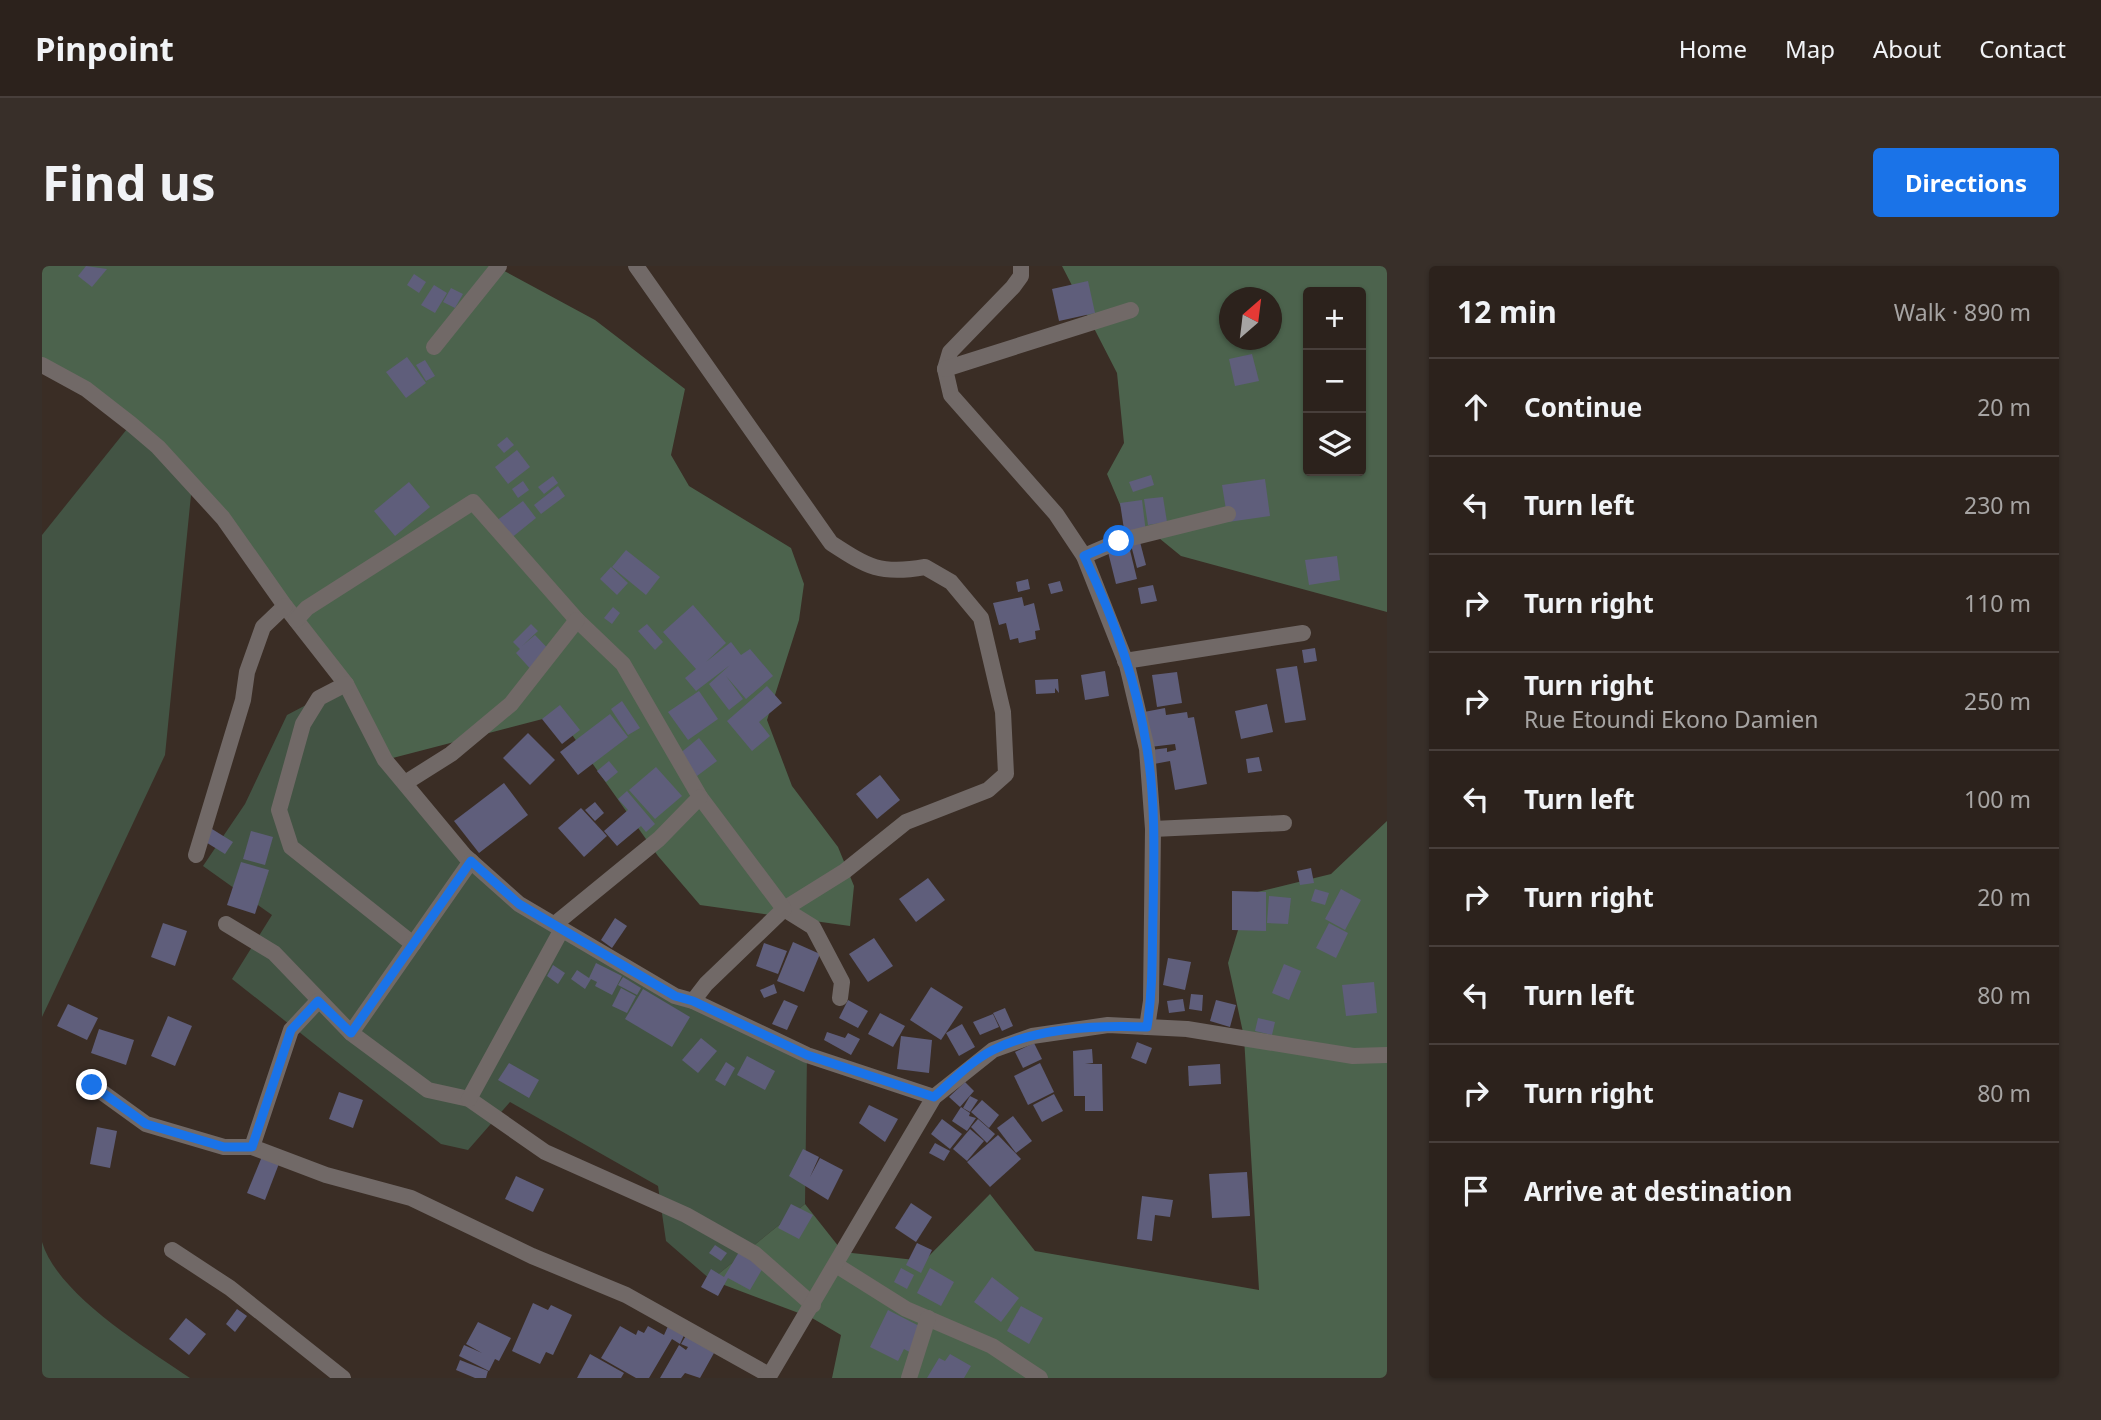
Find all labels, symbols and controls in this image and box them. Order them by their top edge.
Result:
text: Pinpoint [35,26,174,71]
text: Home [1679,32,1747,65]
text: Map [1785,32,1835,65]
text: About [1873,32,1941,65]
text: Contact [1979,32,2066,65]
button: Directions [1873,148,2059,217]
text: Find us [42,149,216,215]
north arrow [1219,287,1282,350]
map controls [1303,287,1366,476]
button: + [1303,287,1366,350]
text: 12 min [1457,291,1557,332]
text: Walk · 890 m [1894,296,2031,328]
button: − [1303,350,1366,413]
icon: ahead [1457,388,1495,426]
text: Continue [1524,389,1642,425]
text: 20 m [1977,391,2031,423]
button: layers [1303,413,1366,476]
icon: left [1457,486,1495,524]
text: Turn left [1524,487,1635,523]
text: 230 m [1964,489,2031,521]
route start [1103,525,1134,556]
icon: right [1457,584,1495,622]
text: Turn right [1524,585,1654,621]
text: 110 m [1964,587,2031,619]
text: Turn right [1524,667,1654,703]
icon: right [1457,682,1495,720]
text: 250 m [1964,685,2031,717]
text: Rue Etoundi Ekono Damien [1524,703,1818,735]
icon: left [1457,780,1495,818]
text: Turn left [1524,781,1635,817]
text: 100 m [1964,783,2031,815]
icon: right [1457,878,1495,916]
text: Turn right [1524,879,1654,915]
text: 20 m [1977,881,2031,913]
icon: left [1457,976,1495,1014]
text: Turn left [1524,977,1635,1013]
text: 80 m [1977,979,2031,1011]
route end [76,1069,107,1100]
icon: right [1457,1074,1495,1112]
text: Turn right [1524,1075,1654,1111]
text: 80 m [1977,1077,2031,1109]
icon: arrive [1457,1172,1495,1210]
text: Arrive at destination [1524,1173,1793,1209]

